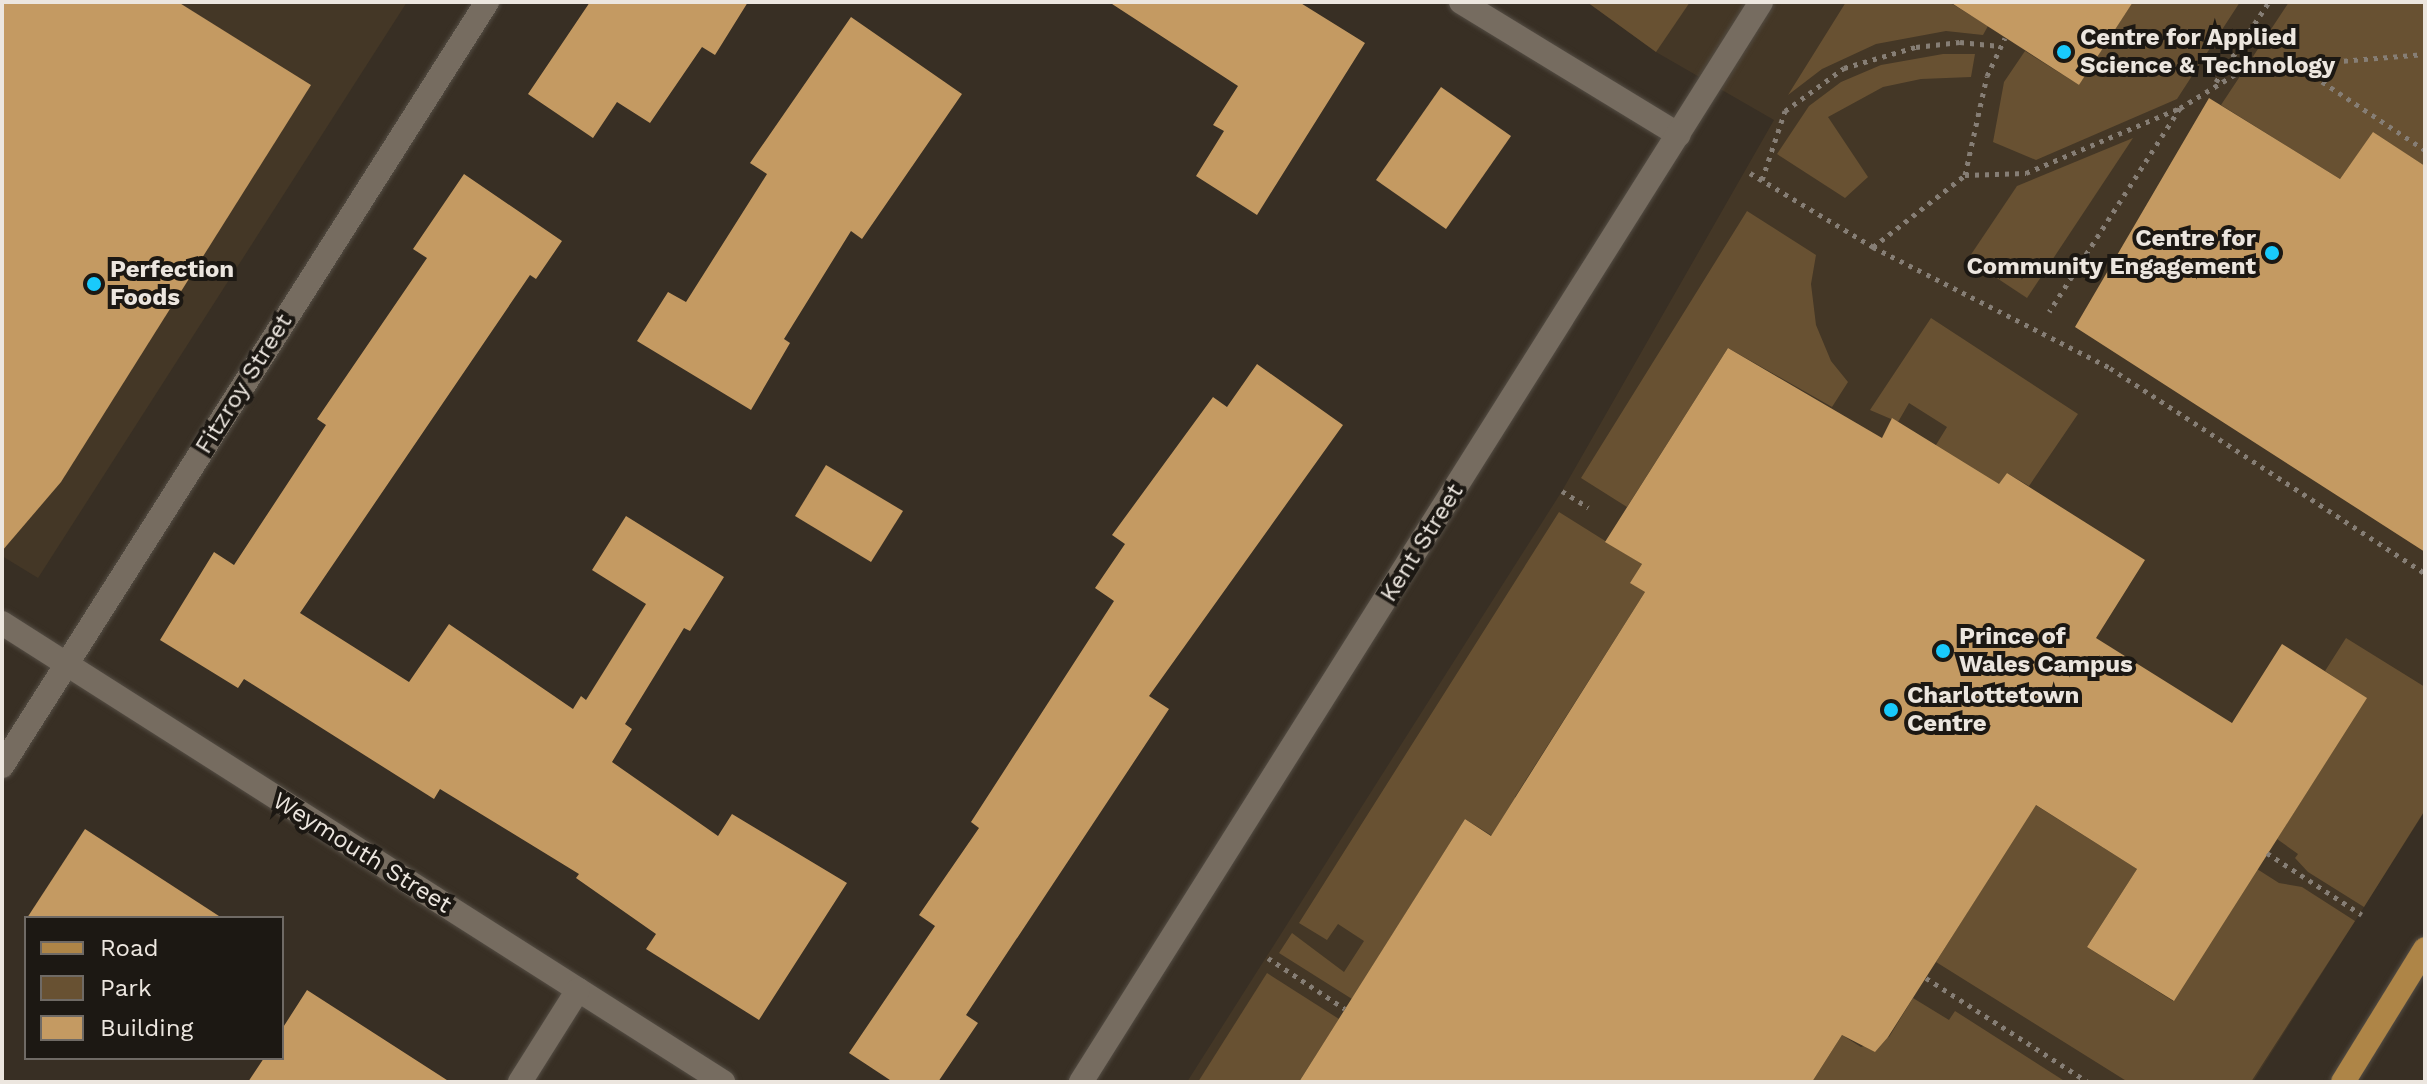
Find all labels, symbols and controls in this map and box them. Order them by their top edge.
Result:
place label: Centre for Applied Science & Technology [2080,24,2336,80]
marker: Centre for Applied Science & Technology [2055,43,2073,61]
place label: Centre for Community Engagement [1966,225,2256,281]
marker: Centre for Community Engagement [2263,244,2281,262]
place label: Perfection Foods [110,256,234,312]
marker: Perfection Foods [85,275,103,293]
street label: Fitzroy Street [189,308,299,460]
street label: Kent Street [1374,479,1470,607]
place label: Prince of Wales Campus [1959,623,2133,679]
marker: Prince of Wales Campus [1934,642,1952,660]
place label: Charlottetown Centre [1907,682,2079,738]
marker: Charlottetown Centre [1882,701,1900,719]
street label: Weymouth Street [267,786,457,920]
legend [24,916,284,1060]
text: Road [100,934,159,962]
text: Park [100,974,152,1002]
text: Building [100,1014,193,1042]

